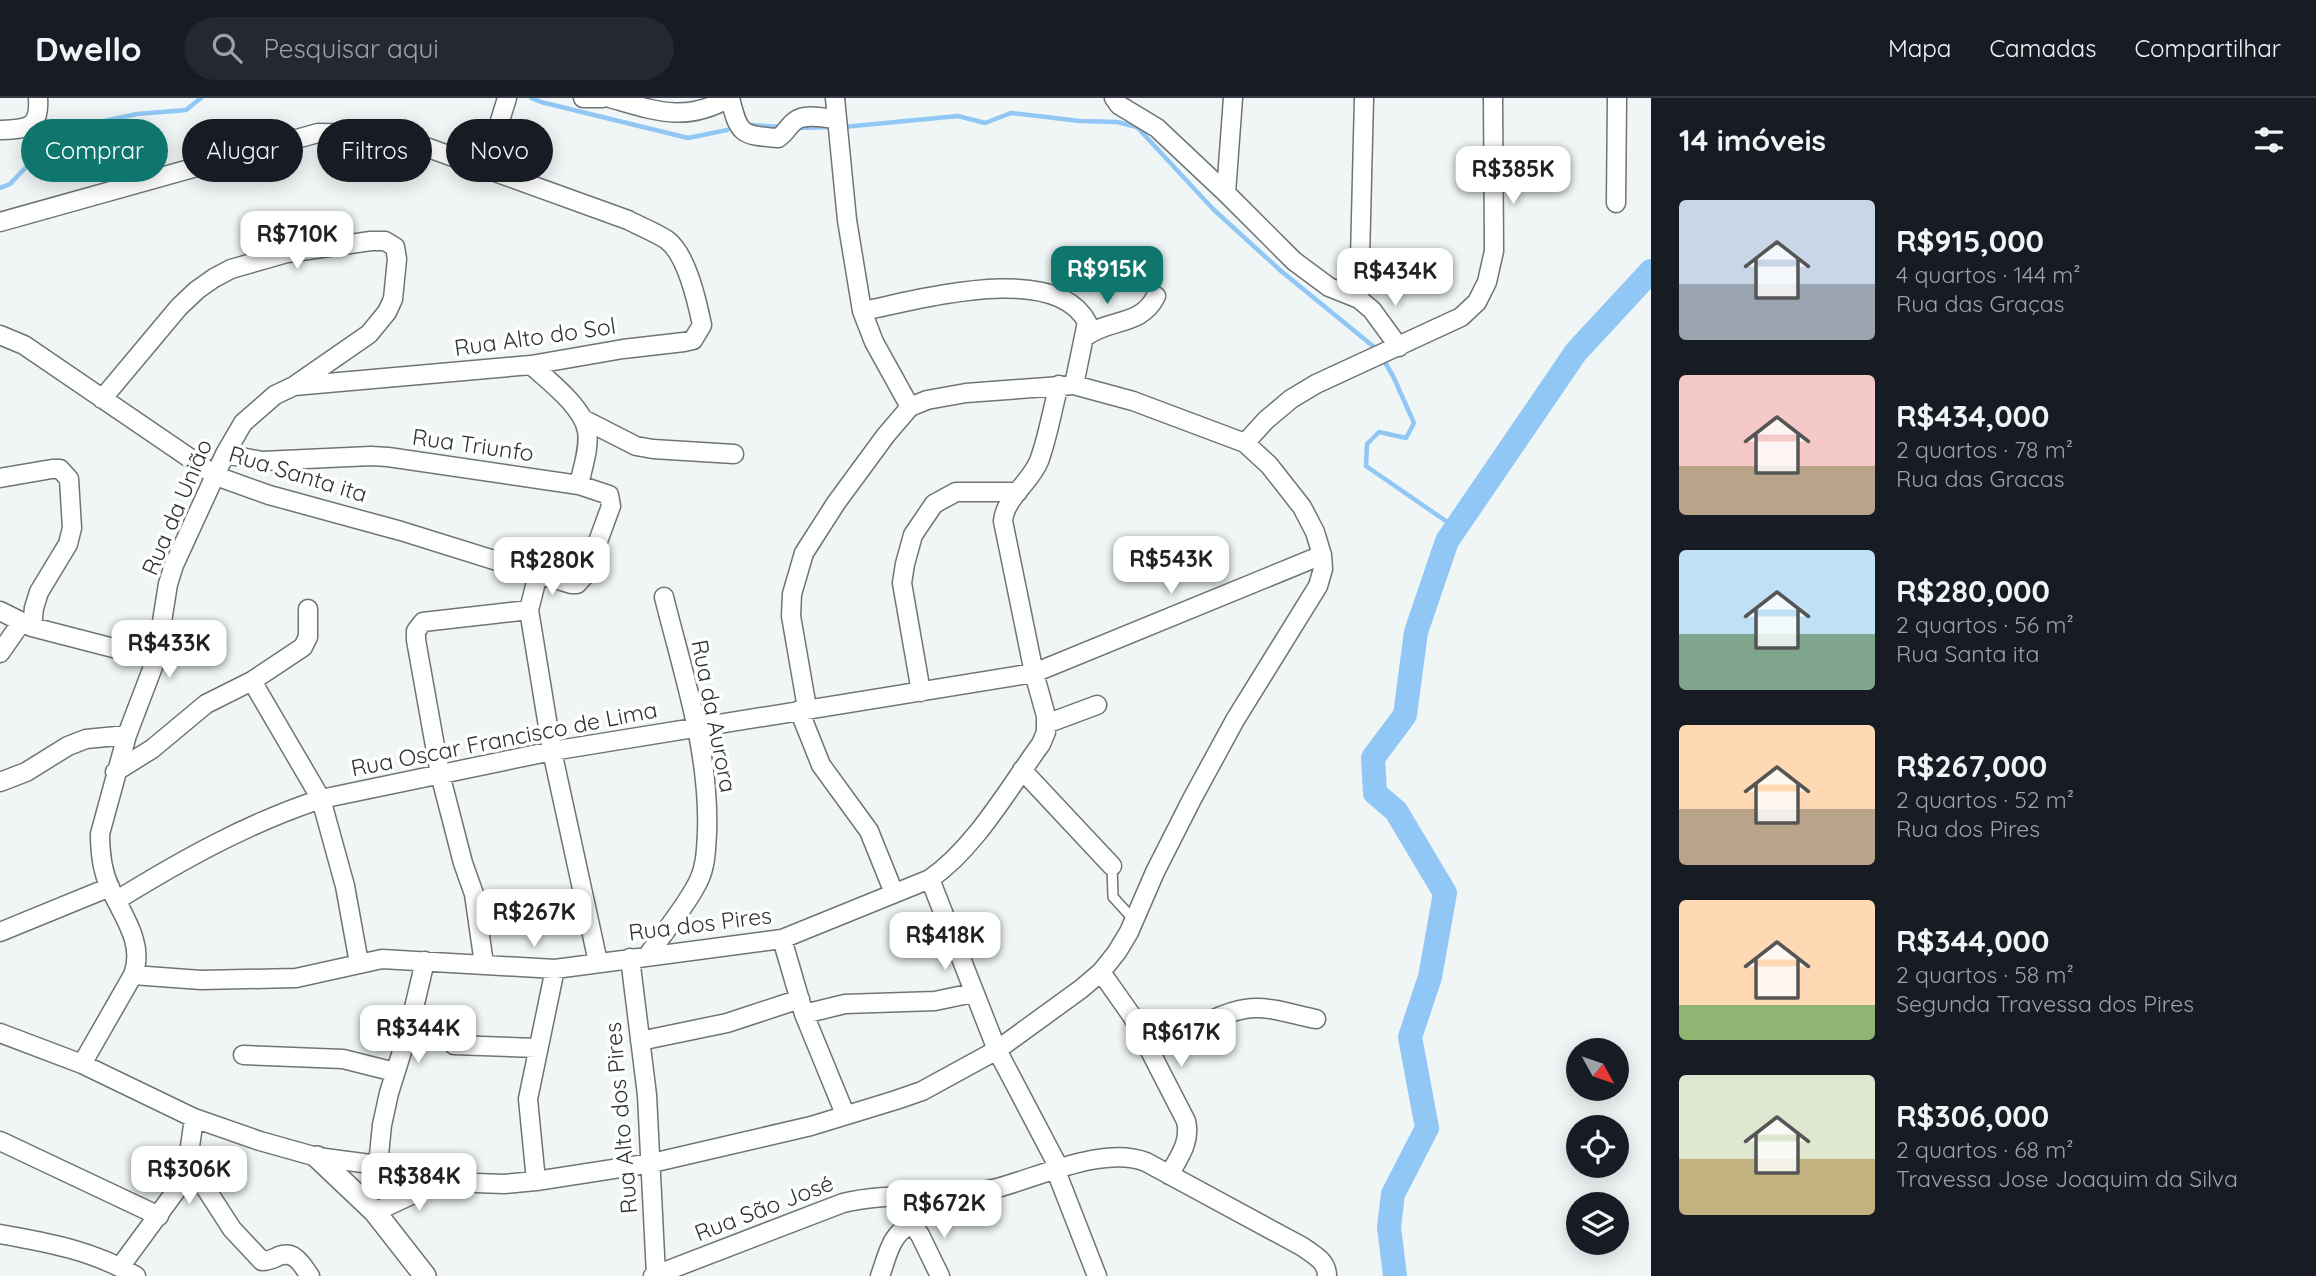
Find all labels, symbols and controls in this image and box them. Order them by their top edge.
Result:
search box [184,17,674,80]
text: Dwello [35,28,142,69]
icon: search [208,29,246,67]
text: Pesquisar aqui [264,32,439,65]
text: Mapa [1888,33,1951,63]
text: Camadas [1989,33,2096,63]
text: Compartilhar [2134,33,2281,63]
chip: Comprar [21,119,168,182]
chip: Alugar [182,119,303,182]
chip: Filtros [317,119,432,182]
chip: Novo [446,119,553,182]
text: 14 imóveis [1679,121,1826,159]
icon: filters [2250,121,2288,159]
pin: R$385K [1456,146,1570,206]
text: R$385K [1472,154,1554,183]
pin: R$710K [240,212,354,271]
text: R$710K [256,219,338,248]
text: R$915,000 [1896,222,2044,260]
icon: home [1735,228,1819,312]
pin: R$915K [1050,246,1164,306]
pin: R$434K [1338,248,1452,308]
text: R$915K [1067,254,1147,283]
text: R$434K [1353,256,1437,285]
text: 4 quartos · 144 m² [1896,260,2081,289]
text: Rua das Graças [1896,289,2065,318]
street label: Rua Alto do Sol [452,311,617,362]
text: R$434,000 [1896,397,2049,435]
icon: home [1735,403,1819,487]
street label: Rua Triunfo [410,422,536,467]
street label: Rua da União [135,434,218,579]
text: 2 quartos · 78 m² [1896,435,2073,464]
street label: Rua Santa ita [225,439,371,508]
text: Rua das Gracas [1896,464,2065,493]
pin: R$543K [1114,536,1228,596]
pin: R$280K [495,538,609,597]
text: R$543K [1129,544,1213,573]
text: R$280K [510,545,594,574]
text: R$280,000 [1896,572,2050,610]
icon: home [1735,578,1819,662]
text: 2 quartos · 56 m² [1896,610,2074,639]
pin: R$433K [112,620,226,680]
text: R$433K [128,628,210,657]
street label: Rua da Aurora [685,637,744,795]
text: Rua Santa ita [1896,639,2039,668]
street label: Rua Oscar Francisco de Lima [348,695,660,782]
text: R$267,000 [1896,747,2047,785]
icon: home [1735,753,1819,837]
text: 2 quartos · 52 m² [1896,785,2074,814]
text: Rua dos Pires [1896,814,2040,843]
pin: R$267K [477,890,591,949]
text: R$267K [492,897,576,926]
street label: Rua dos Pires [627,900,773,947]
pin: R$418K [888,912,1002,972]
text: R$418K [906,920,984,949]
text: R$344,000 [1896,922,2049,960]
icon: home [1735,928,1819,1012]
text: 2 quartos · 58 m² [1896,960,2074,989]
text: Segunda Travessa dos Pires [1896,989,2194,1018]
pin: R$344K [361,1006,475,1065]
pin: R$617K [1124,1010,1238,1069]
text: R$344K [376,1013,460,1042]
text: R$617K [1142,1017,1220,1046]
street label: Rua Alto dos Pires [598,1021,643,1215]
north arrow [1566,1038,1629,1101]
map controls [1566,1038,1629,1255]
text: R$306,000 [1896,1097,2049,1135]
icon: home [1735,1103,1819,1187]
button: locate [1566,1115,1629,1178]
text: 2 quartos · 68 m² [1896,1135,2074,1164]
pin: R$306K [132,1146,246,1206]
text: R$306K [147,1154,231,1183]
pin: R$384K [362,1154,476,1213]
text: R$384K [377,1161,461,1190]
text: Travessa Jose Joaquim da Silva [1896,1164,2238,1193]
street label: Rua São José [690,1168,837,1247]
pin: R$672K [887,1180,1001,1240]
text: R$672K [902,1188,986,1217]
button: layers [1566,1192,1629,1255]

